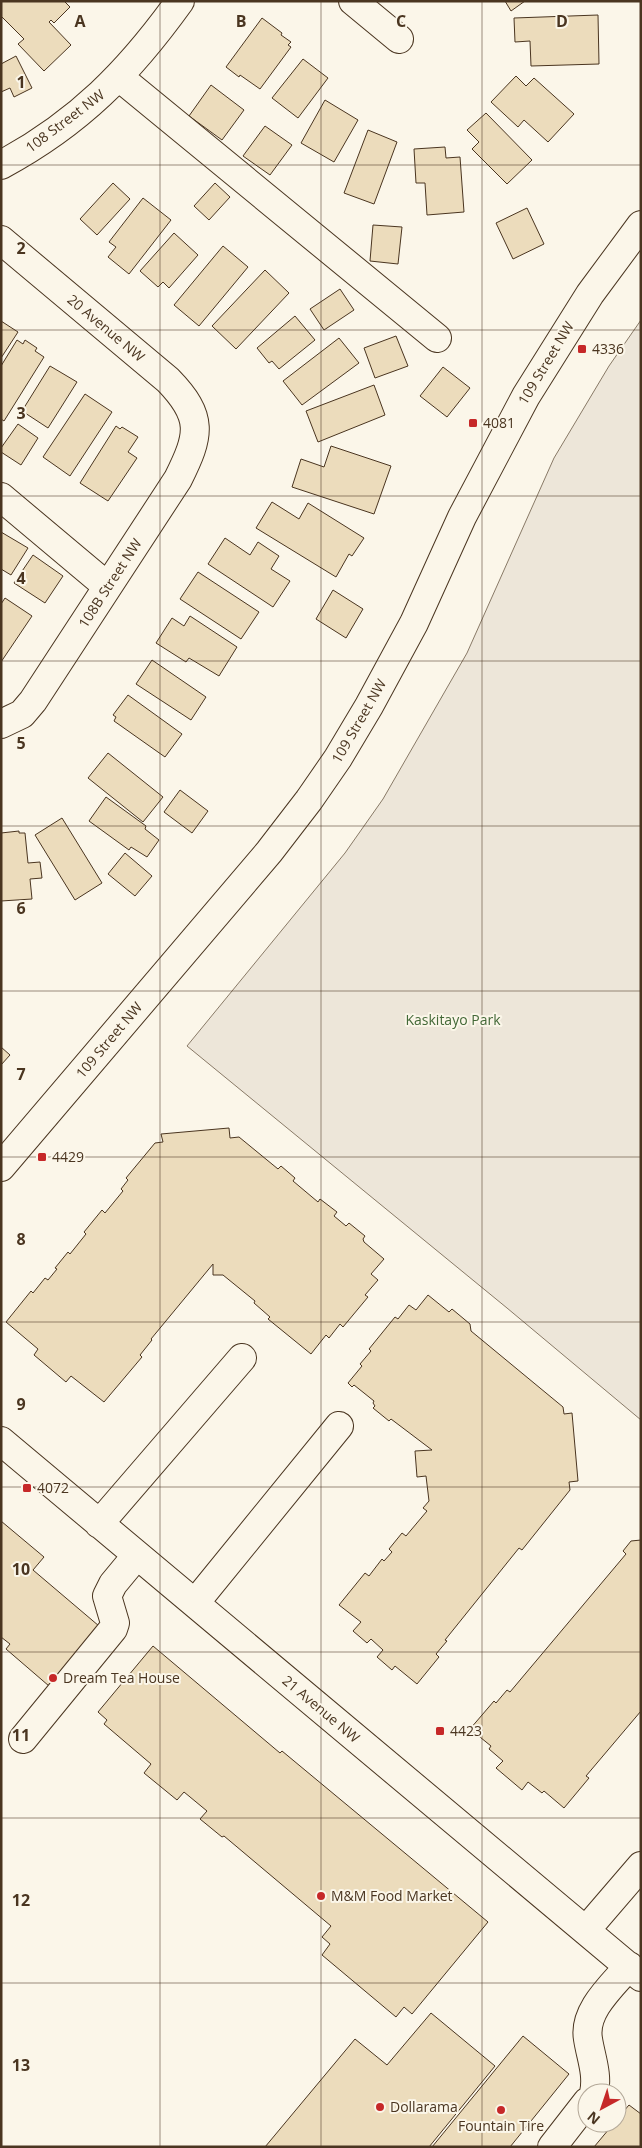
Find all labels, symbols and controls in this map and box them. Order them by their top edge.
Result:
text: A [74,10,86,32]
text: B [236,10,246,32]
text: C [396,10,406,32]
text: D [556,10,568,32]
text: 1 [16,71,26,93]
street label: 108 Street NW [22,85,108,156]
text: 2 [16,237,26,259]
street label: 20 Avenue NW [64,290,149,366]
street label: 109 Street NW [513,318,578,408]
place label: 4336 [592,339,624,358]
marker: 4336 [576,343,588,355]
text: 3 [16,402,26,424]
place label: 4081 [483,413,515,432]
marker: 4081 [467,417,479,429]
street label: 108B Street NW [74,534,146,631]
text: 4 [16,567,26,589]
street label: 109 Street NW [327,675,390,766]
text: 5 [16,732,26,754]
text: 6 [16,897,26,919]
street label: 109 Street NW [71,998,146,1082]
park label: Kaskitayo Park [405,1010,501,1029]
text: 7 [16,1063,26,1085]
place label: 4429 [52,1147,84,1166]
marker: 4429 [36,1151,48,1163]
text: 8 [16,1228,26,1250]
text: 9 [16,1393,26,1415]
place label: 4072 [37,1478,69,1497]
marker: 4072 [21,1482,33,1494]
text: 10 [12,1558,30,1580]
place label: Dream Tea House [63,1668,180,1687]
street label: 21 Avenue NW [279,1671,364,1747]
marker: Dream Tea House [47,1672,59,1684]
place label: 4423 [450,1721,482,1740]
text: 11 [12,1724,30,1746]
marker: 4423 [434,1725,446,1737]
place label: M&M Food Market [331,1886,453,1905]
text: 12 [12,1889,30,1911]
marker: M&M Food Market [315,1890,327,1902]
text: 13 [12,2054,30,2076]
north arrow [577,2083,627,2133]
place label: Dollarama [390,2097,458,2116]
marker: Dollarama [374,2101,386,2113]
marker: Fountain Tire [495,2104,507,2116]
text: N [583,2107,604,2129]
place label: Fountain Tire [458,2116,544,2135]

